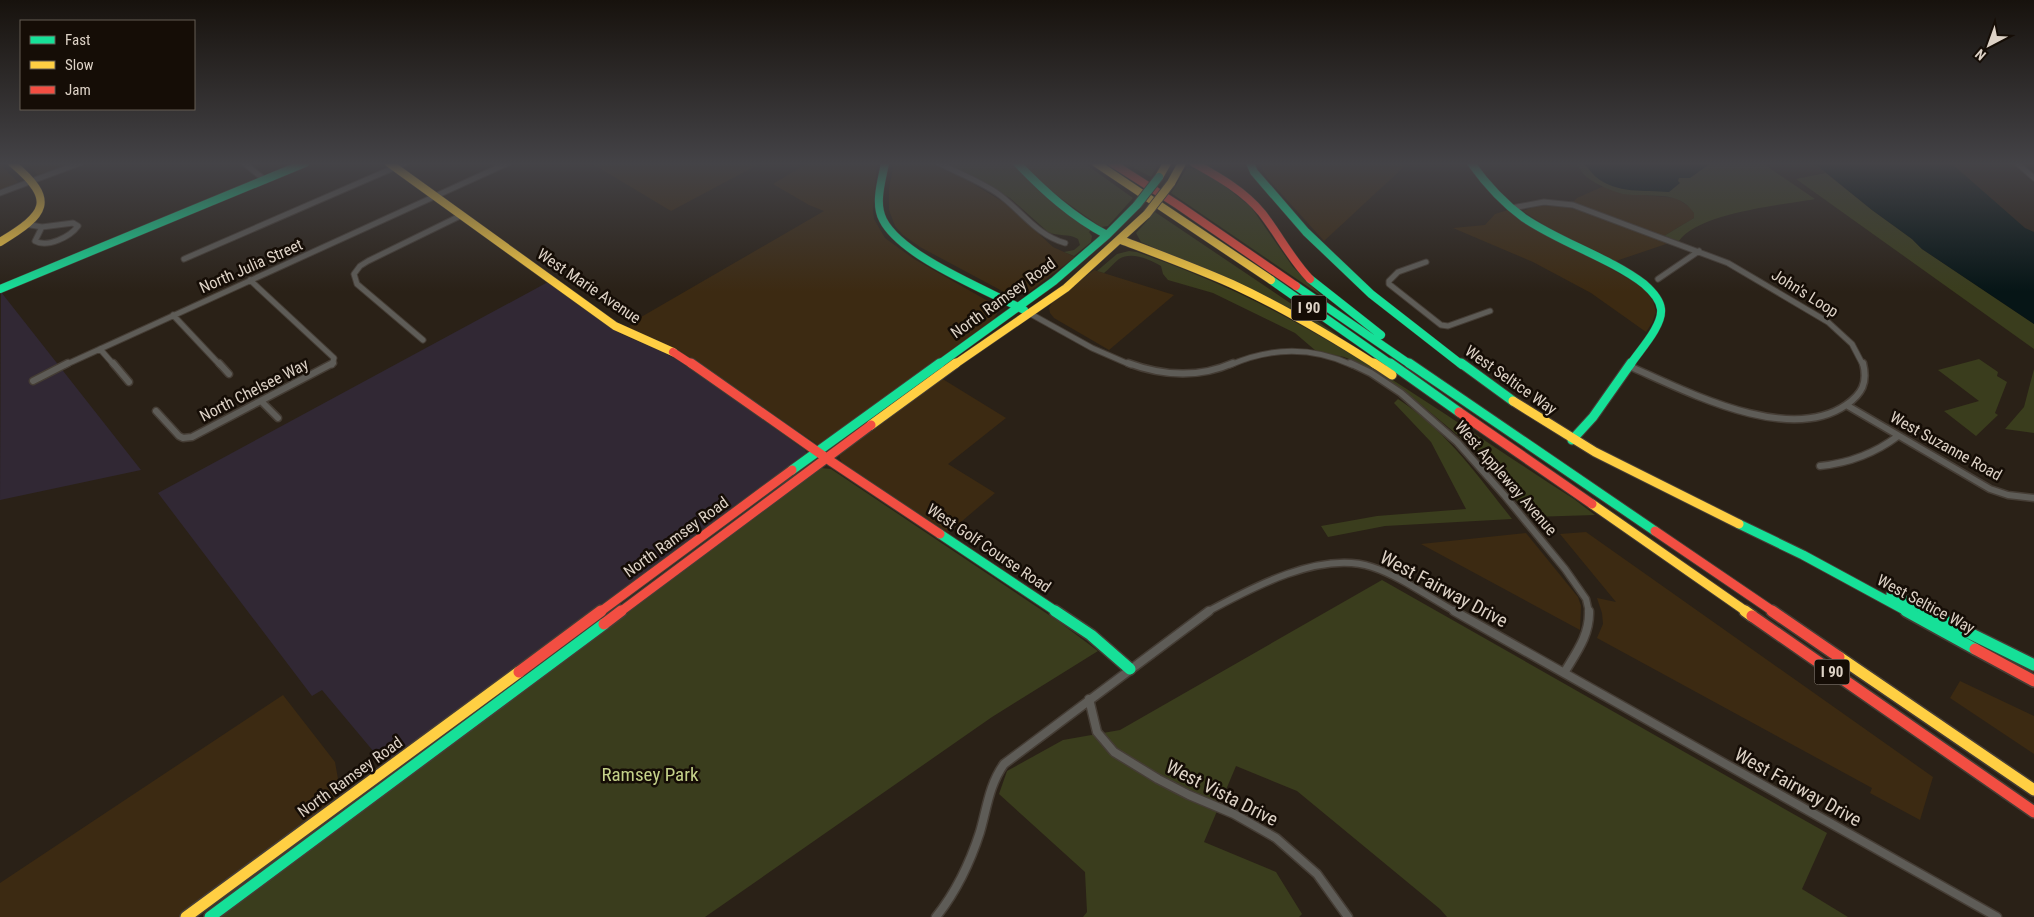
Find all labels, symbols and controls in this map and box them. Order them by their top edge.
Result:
legend [20,20,195,110]
north arrow [1964,20,2014,70]
text: Fast [65,31,90,49]
text: N [1972,46,1989,64]
text: Slow [65,56,94,74]
text: Jam [65,81,91,99]
street label: North Julia Street [196,235,306,297]
street label: West Marie Avenue [534,244,644,328]
street label: North Ramsey Road [947,254,1059,342]
street label: John's Loop [1768,265,1842,321]
road number: I 90 [1292,296,1326,320]
street label: West Seltice Way [1461,341,1561,419]
street label: North Chelsee Way [196,354,312,426]
street label: West Suzanne Road [1887,407,2005,485]
street label: West Appleway Avenue [1451,417,1561,539]
street label: North Ramsey Road [620,493,732,581]
street label: West Golf Course Road [923,499,1055,597]
street label: West Fairway Drive [1376,546,1512,632]
street label: West Seltice Way [1874,570,1978,638]
road number: I 90 [1814,660,1850,684]
street label: North Ramsey Road [294,733,406,821]
street label: West Fairway Drive [1731,743,1866,831]
street label: West Vista Drive [1162,755,1282,831]
park label: Ramsey Park [601,763,699,786]

